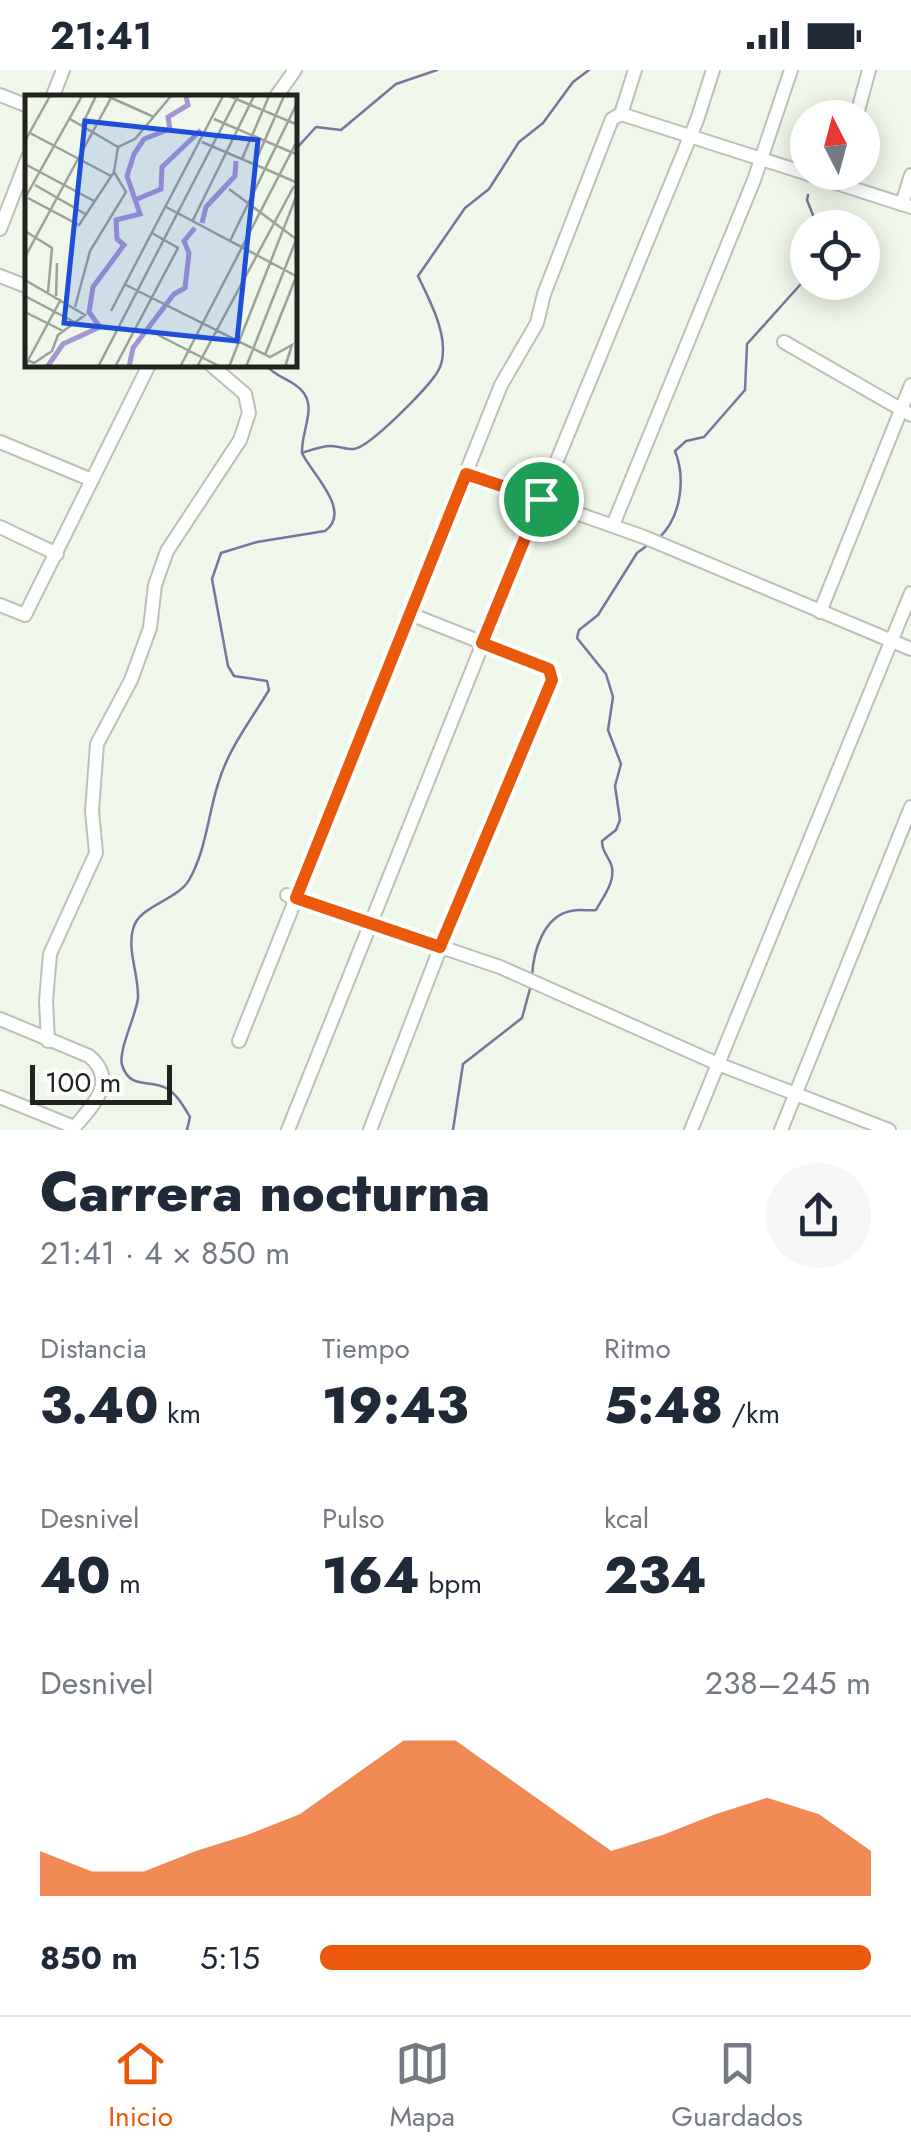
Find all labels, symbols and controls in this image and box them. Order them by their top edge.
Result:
text: 21:41 [50,8,152,63]
inset map [25,95,298,368]
north arrow [790,100,880,190]
map controls [790,100,880,300]
button: locate [790,210,880,300]
pin [499,457,584,542]
icon: arrive [514,472,569,527]
scale bar [30,1060,172,1104]
text: 100 m [45,1062,121,1103]
text: Carrera nocturna [40,1152,490,1232]
button: share [766,1163,871,1268]
text: 21:41 · 4 × 850 m [40,1230,290,1276]
text: Distancia [40,1328,147,1369]
text: Tiempo [322,1328,410,1369]
text: Ritmo [604,1328,671,1369]
text: 3.40 [40,1369,159,1442]
text: 19:43 [322,1369,468,1442]
text: 5:48 [604,1369,723,1442]
text: km [159,1393,201,1434]
text: /km [723,1393,780,1434]
text: Desnivel [40,1498,140,1539]
text: Pulso [322,1498,385,1539]
text: kcal [604,1498,649,1539]
text: 40 [40,1539,111,1612]
text: 164 [322,1539,420,1612]
text: 234 [604,1539,707,1612]
text: m [111,1563,141,1604]
text: bpm [420,1563,482,1604]
text: Desnivel [40,1660,154,1706]
text: 238–245 m [705,1660,871,1706]
text: 850 m [40,1935,138,1981]
text: 5:15 [200,1935,260,1981]
tab: Inicio [108,2036,173,2137]
tab: Mapa [389,2036,455,2137]
tab: Guardados [671,2036,803,2137]

